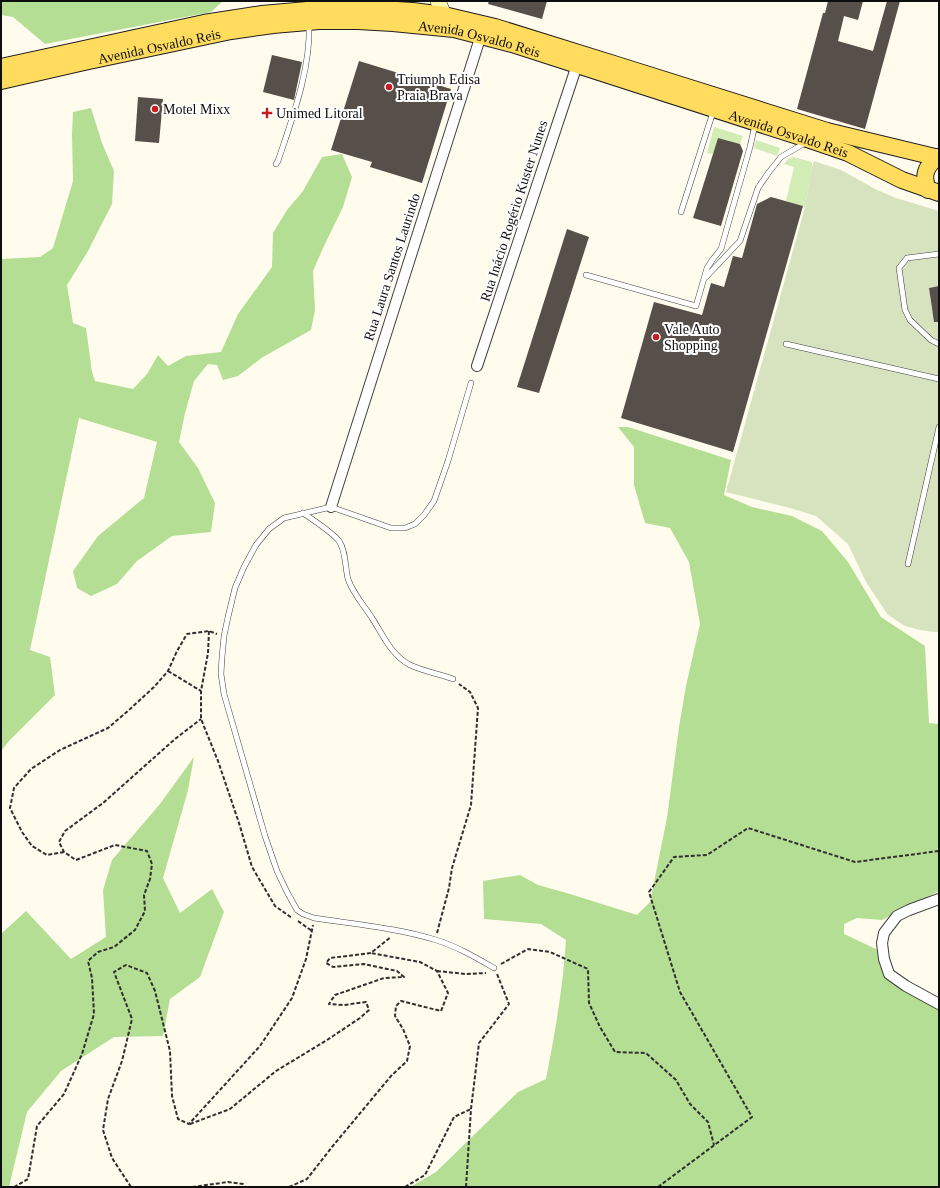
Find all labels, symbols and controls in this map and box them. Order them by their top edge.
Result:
street label: Avenida Osvaldo Reis [418,18,542,60]
street label: Avenida Osvaldo Reis [96,26,222,66]
place label: Triumph Edisa Praia Brava [397,72,481,103]
marker: Triumph Edisa Praia Brava [384,82,394,92]
place label: Motel Mixx [163,102,230,117]
marker: Motel Mixx [150,104,160,114]
place label: Unimed Litoral [276,106,363,121]
marker: Unimed Litoral [261,107,273,119]
street label: Avenida Osvaldo Reis [727,107,850,160]
street label: Rua Inácio Rogério Kuster Nunes [478,118,550,304]
street label: Rua Laura Santos Laurindo [361,191,423,343]
place label: Vale Auto Shopping [664,322,720,353]
marker: Vale Auto Shopping [651,332,661,342]

